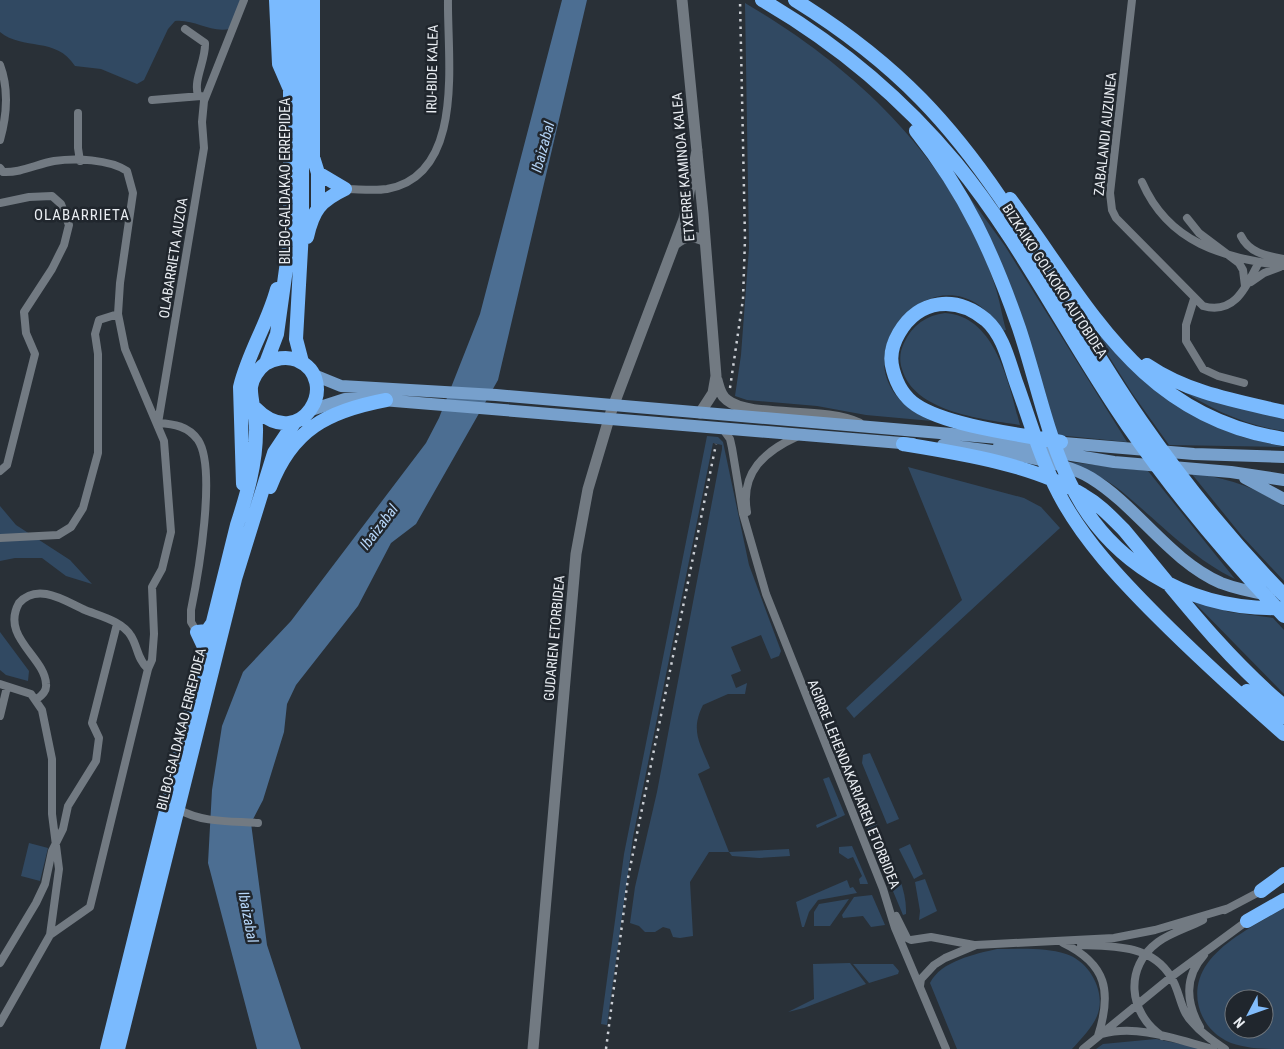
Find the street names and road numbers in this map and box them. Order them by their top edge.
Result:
street label: IRU-BIDE KALEA [423,24,441,114]
street label: ZABALANDI AUZUNEA [1091,71,1119,197]
street label: ETXERRE KAMINOA KALEA [669,92,697,242]
street label: BILBO-GALDAKAO ERREPIDEA [277,98,293,264]
street label: OLABARRIETA AUZOA [156,197,190,319]
street label: BIZKAIKO GOLKOKO AUTOBIDEA [999,201,1111,361]
street label: GUDARIEN ETORBIDEA [541,575,567,701]
street label: BILBO-GALDAKAO ERREPIDEA [153,646,209,812]
street label: AGIRRE LEHENDAKARIAREN ETORBIDEA [805,677,903,891]

